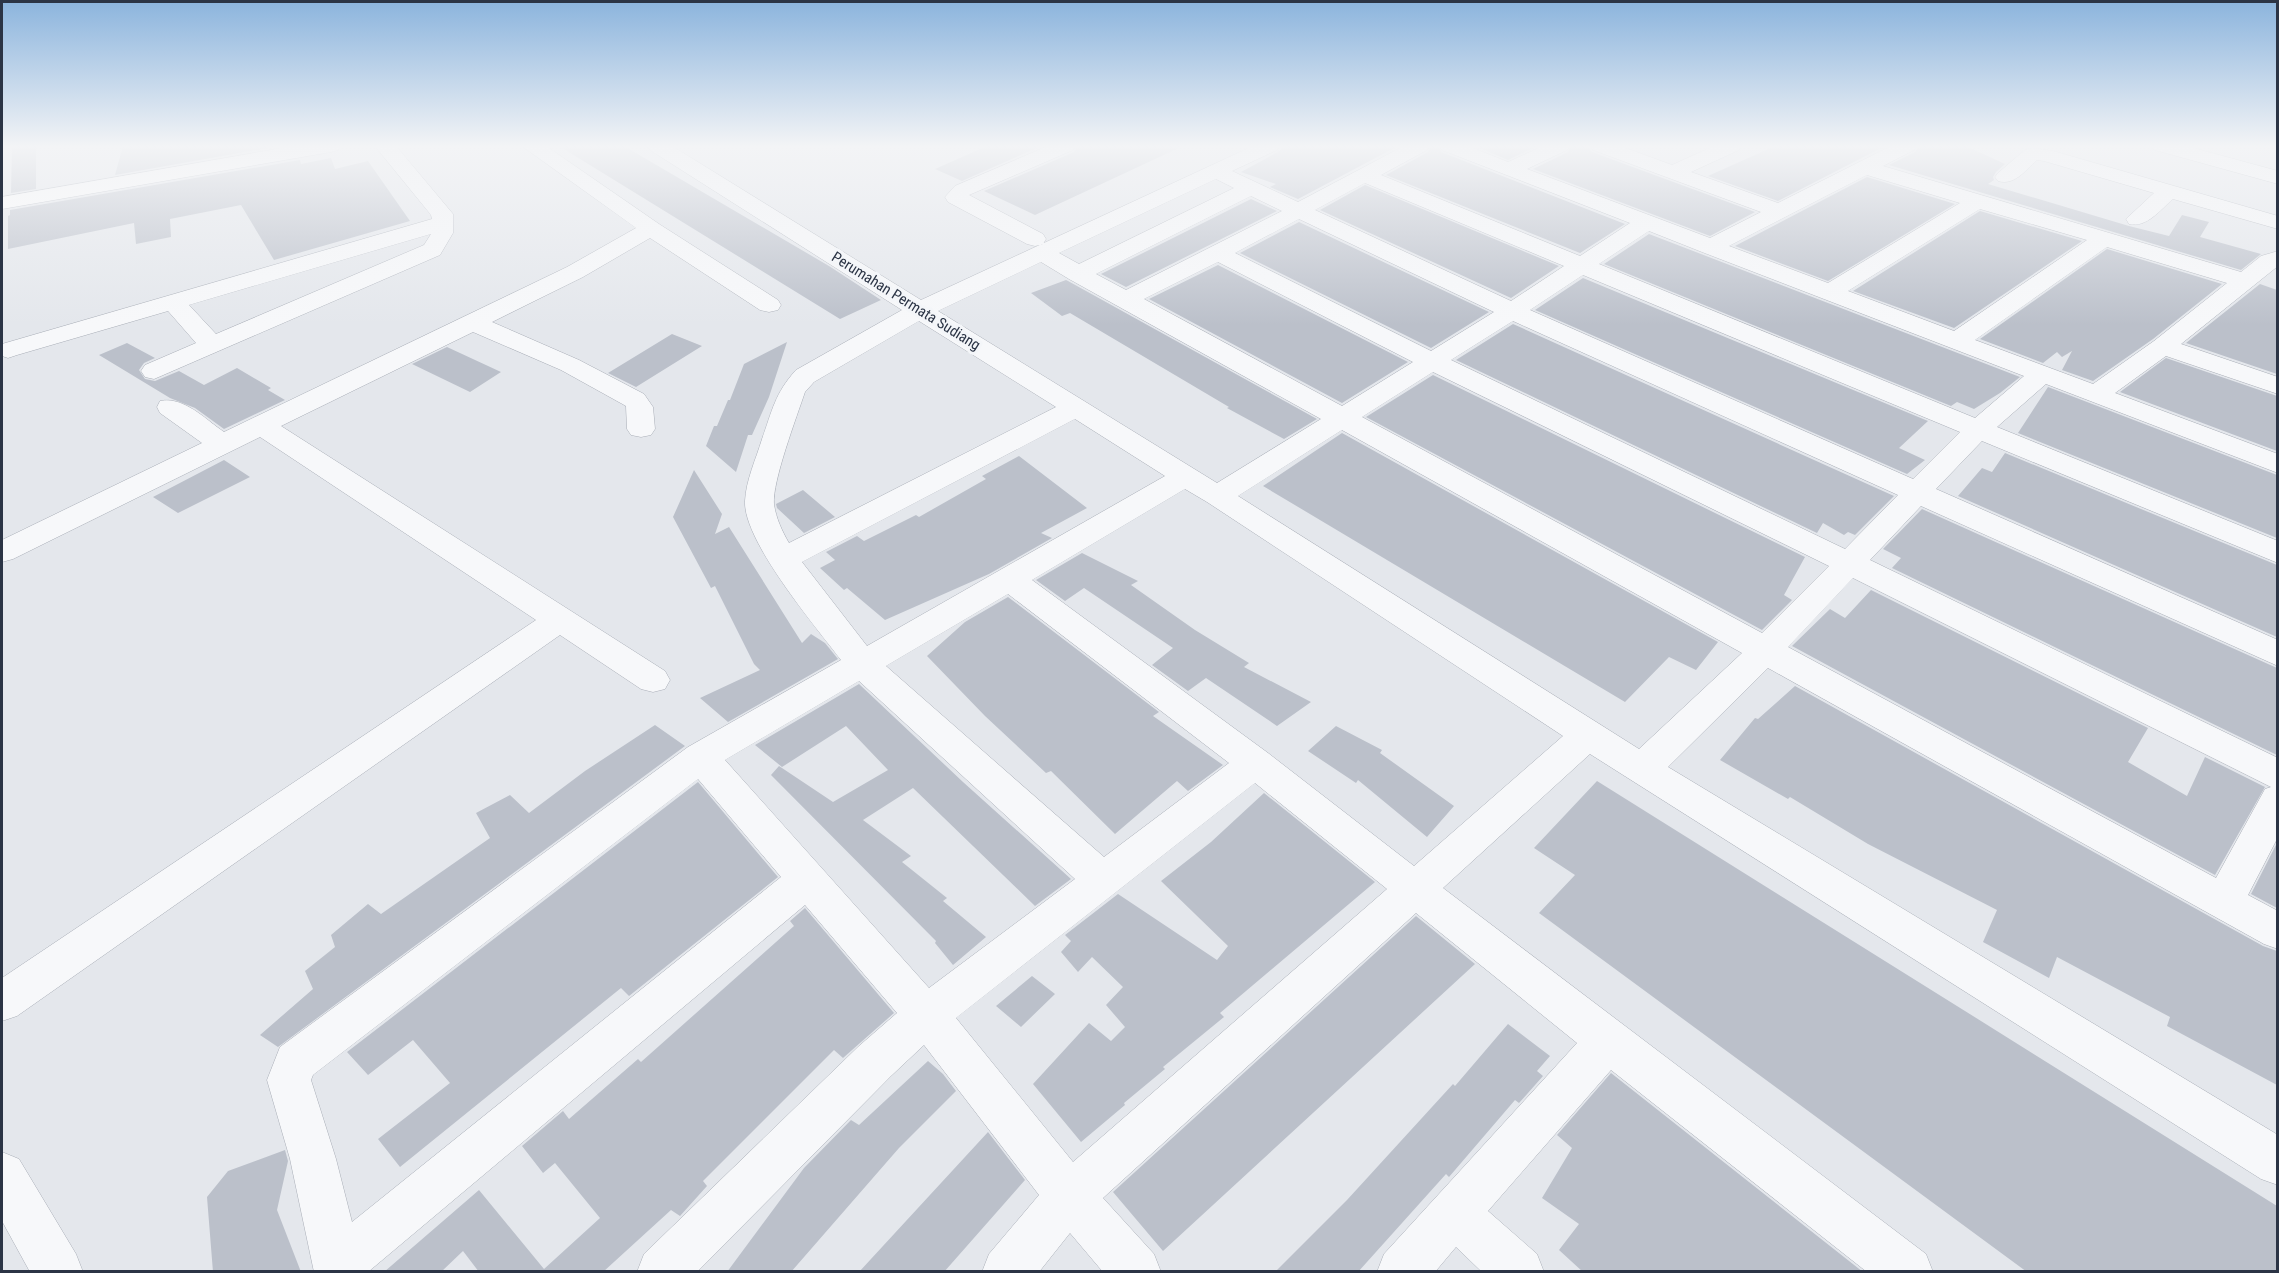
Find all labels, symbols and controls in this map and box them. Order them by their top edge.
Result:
street label: Perumahan Permata Sudiang [828,248,984,354]

